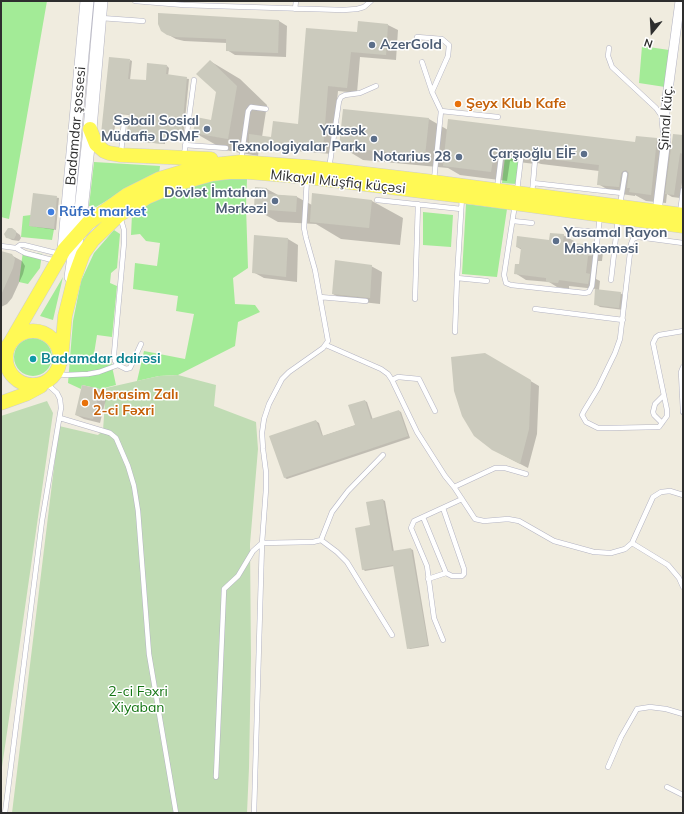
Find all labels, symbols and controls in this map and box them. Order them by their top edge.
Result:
north arrow [632,12,672,52]
text: N [642,35,654,51]
place label: AzerGold [380,37,442,53]
marker: AzerGold [367,40,377,50]
street label: Badamdar şossesi [62,66,90,186]
street label: Şimal küç. [655,85,677,151]
place label: Şeyx Klub Kafe [466,96,566,112]
marker: Şeyx Klub Kafe [453,99,463,109]
place label: Səbail Sosial Müdafiə DSMF [101,113,199,146]
place label: Yüksək Texnologiyalar Parkı [230,123,366,156]
marker: Səbail Sosial Müdafiə DSMF [202,124,212,134]
marker: Yüksək Texnologiyalar Parkı [369,134,379,144]
place label: Çarşıoğlu EİF [489,146,576,162]
place label: Notarius 28 [373,149,451,165]
marker: Çarşıoğlu EİF [579,149,589,159]
marker: Notarius 28 [454,152,464,162]
street label: Mikayıl Müşfiq küçəsi [270,167,406,197]
place label: Dövlət İmtahan Mərkəzi [164,185,267,218]
marker: Dövlət İmtahan Mərkəzi [270,196,280,206]
place label: Rüfət market [59,204,146,220]
marker: Rüfət market [46,207,56,217]
place label: Yasamal Rayon Məhkəməsi [564,225,667,258]
marker: Yasamal Rayon Məhkəməsi [551,236,561,246]
place label: Badamdar dairəsi [41,351,161,367]
marker: Badamdar dairəsi [28,354,38,364]
place label: Mərasim Zalı 2-ci Fəxri [93,387,178,420]
marker: Mərasim Zalı 2-ci Fəxri [80,398,90,408]
park label: 2-ci Fəxri Xiyaban [108,684,168,716]

